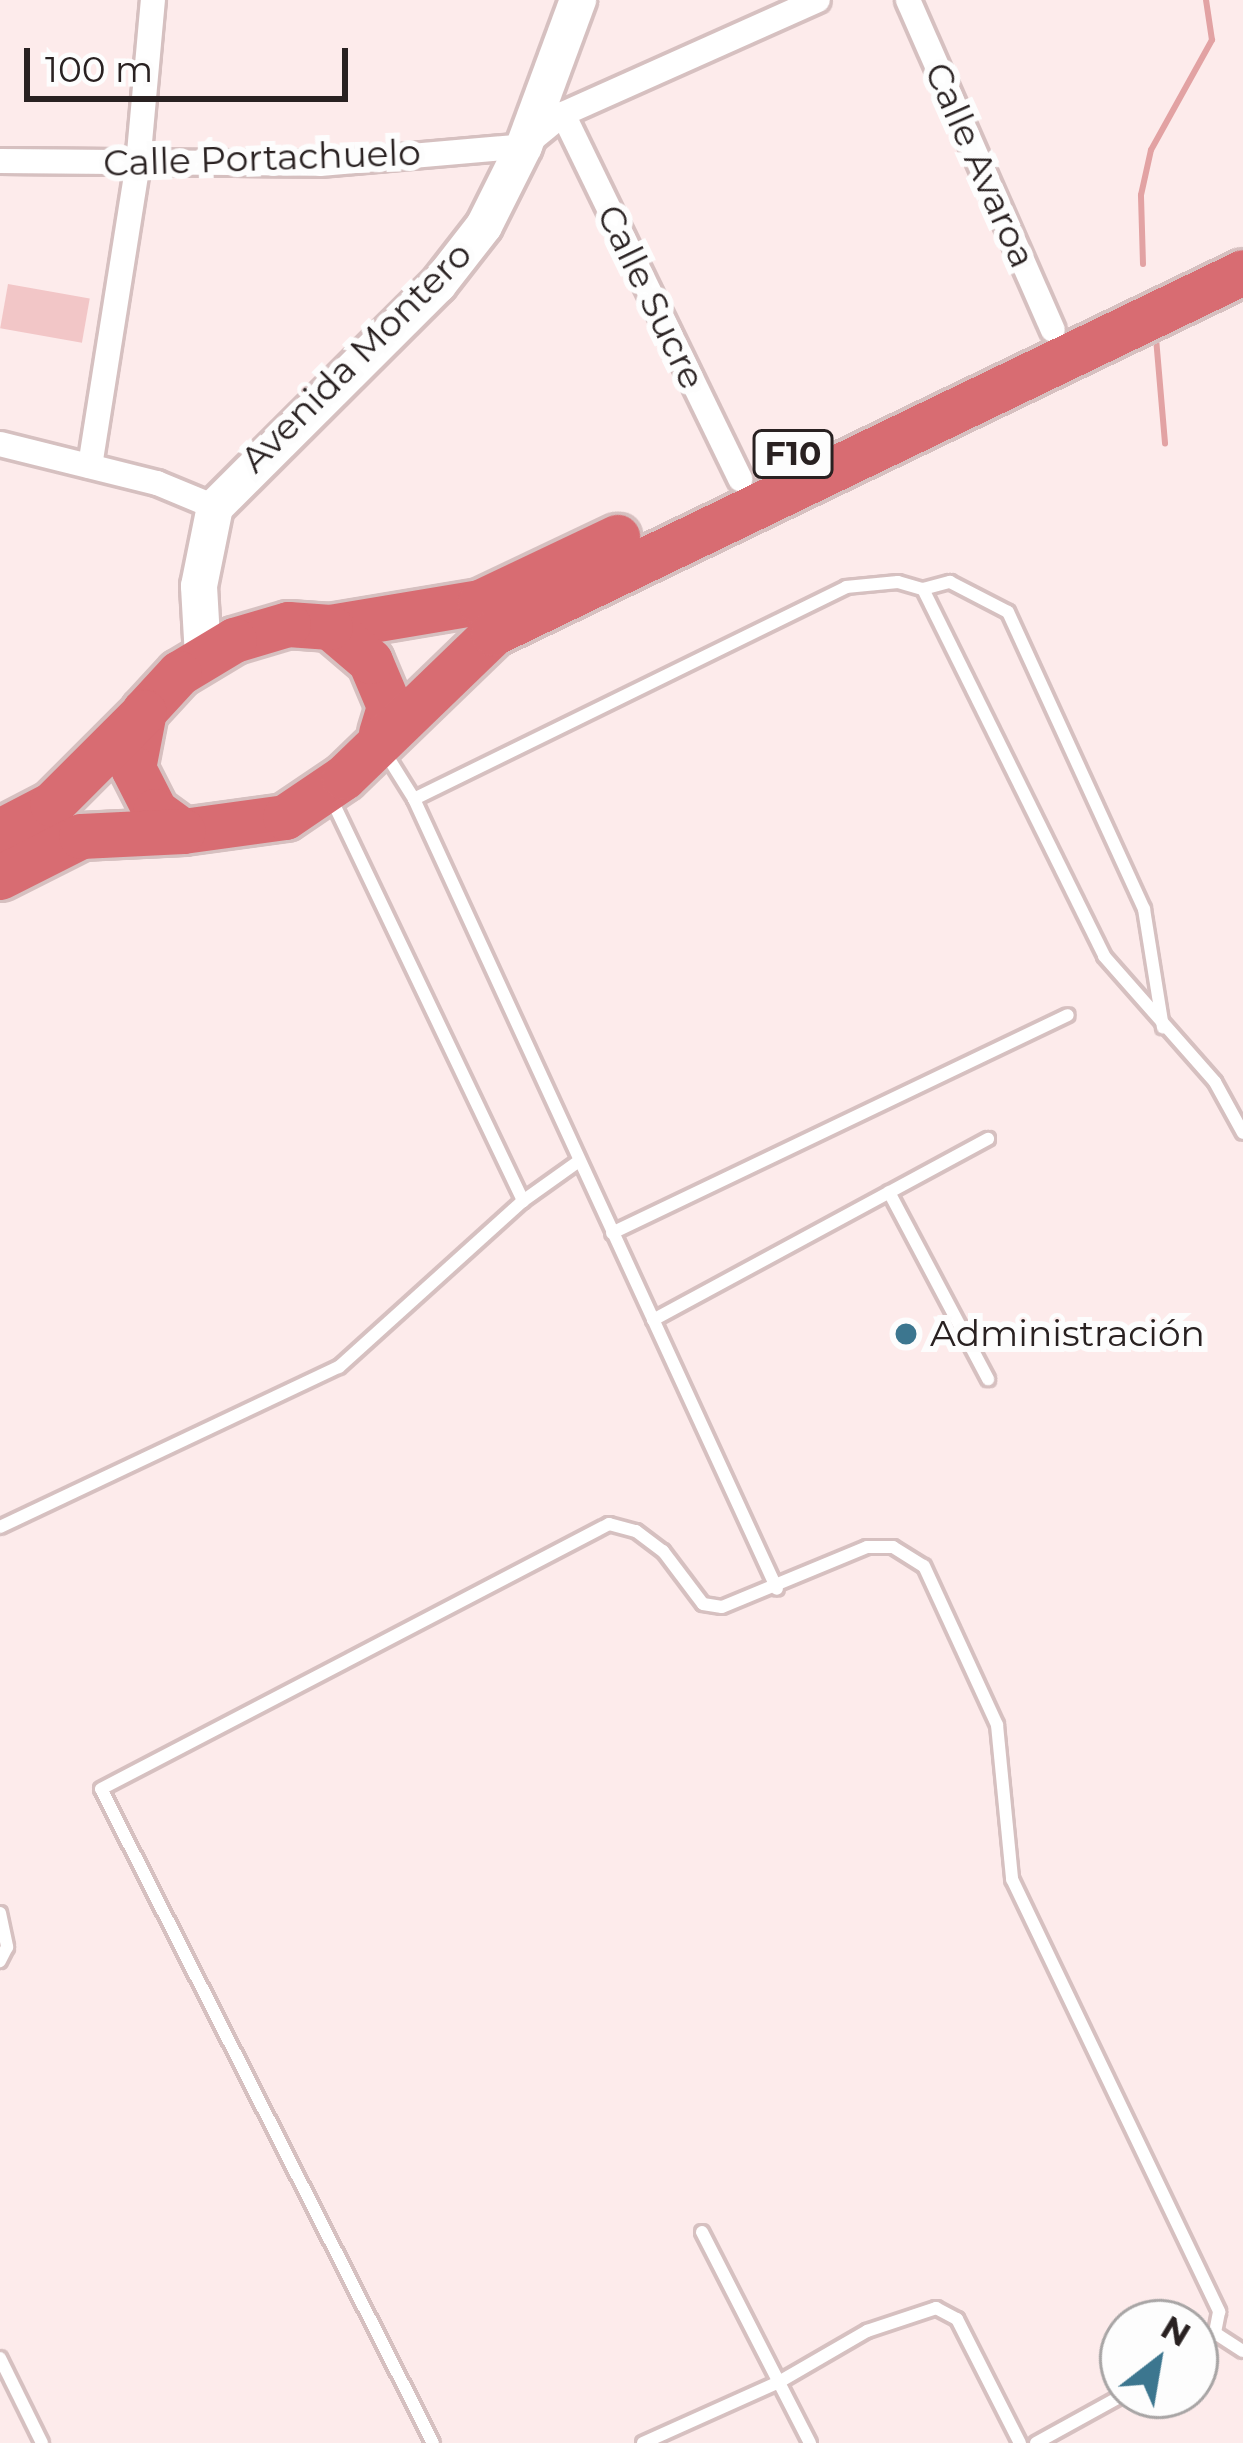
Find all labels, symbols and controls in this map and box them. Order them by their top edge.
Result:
scale bar [30,24,354,98]
text: 100 m [45,47,153,91]
street label: Calle Avaroa [916,56,1044,274]
street label: Calle Portachuelo [103,131,421,185]
street label: Calle Sucre [588,198,714,396]
street label: Avenida Montero [232,233,480,481]
road number: F10 [751,427,835,481]
place label: Administración [930,1312,1205,1356]
marker: Administración [893,1321,919,1347]
north arrow [1099,2299,1219,2419]
text: N [1154,2307,1198,2355]

